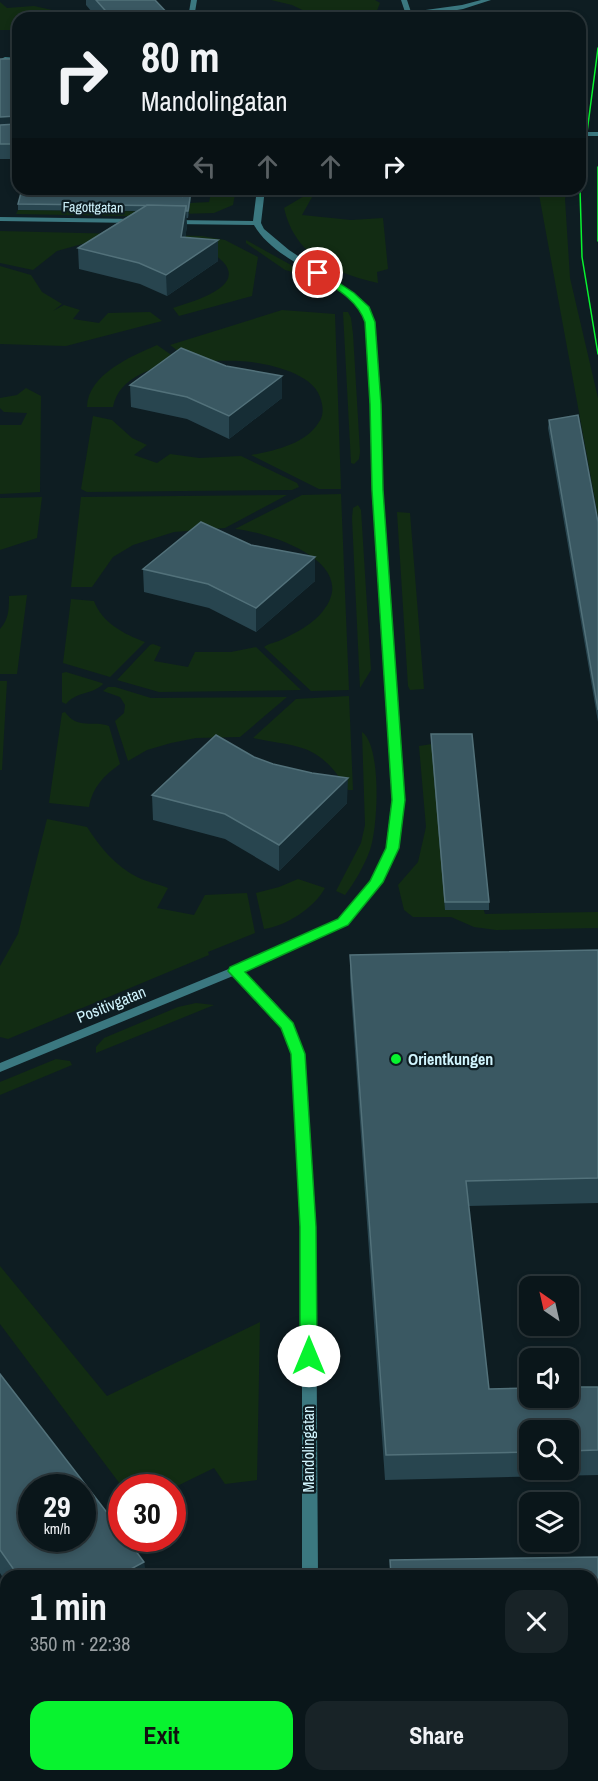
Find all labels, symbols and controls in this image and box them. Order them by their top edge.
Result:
text: 80 m [141,29,220,85]
icon: right [42,36,120,114]
text: Mandolingatan [141,83,287,119]
icon: left [188,150,221,183]
icon: ahead [251,150,284,183]
icon: ahead [314,150,347,183]
icon: right [377,150,410,183]
street label: Fagottgatan [62,197,124,217]
pin [292,247,343,298]
icon: arrive [301,256,334,289]
street label: Positivgatan [73,980,149,1028]
place label: Orientkungen [408,1048,493,1070]
marker: Orientkungen [389,1052,403,1066]
north arrow [519,1276,579,1336]
map controls [519,1276,579,1552]
position arrow [277,1324,341,1388]
button: sound [519,1348,579,1408]
street label: Mandolingatan [297,1406,319,1492]
button: search [519,1420,579,1480]
speed limit sign: 30 [108,1474,186,1552]
text: 29 [43,1486,71,1526]
button: layers [519,1492,579,1552]
text: km/h [44,1518,70,1539]
text: 1 min [30,1583,107,1631]
button: close [505,1590,568,1653]
text: 350 m · 22:38 [30,1630,130,1657]
button: Exit [30,1701,293,1770]
button: Share [305,1701,568,1770]

